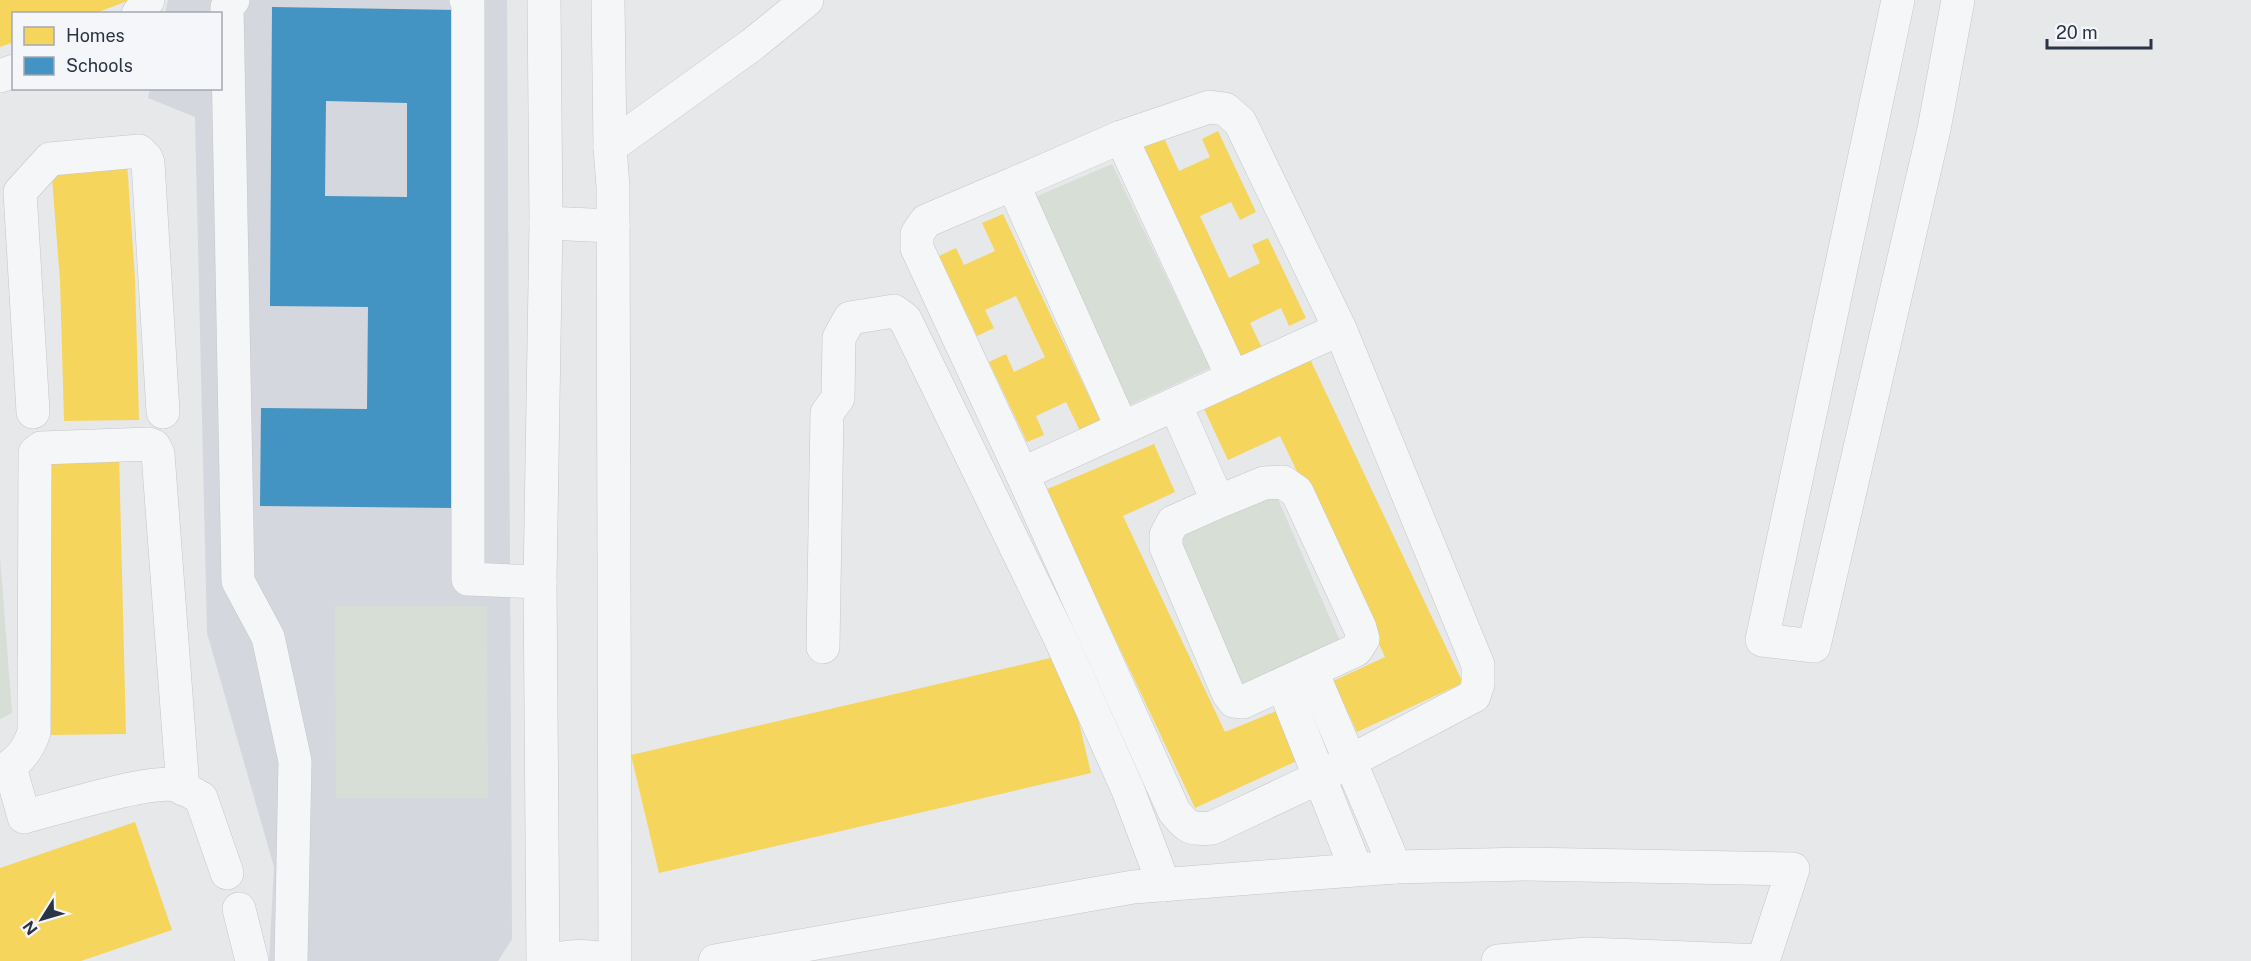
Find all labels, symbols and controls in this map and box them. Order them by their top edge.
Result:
legend [12,12,222,90]
scale bar [2047,12,2150,50]
text: 20 m [2056,22,2098,43]
text: Homes [66,25,125,46]
text: Schools [66,55,133,76]
north arrow [12,889,72,949]
text: N [19,917,42,938]

